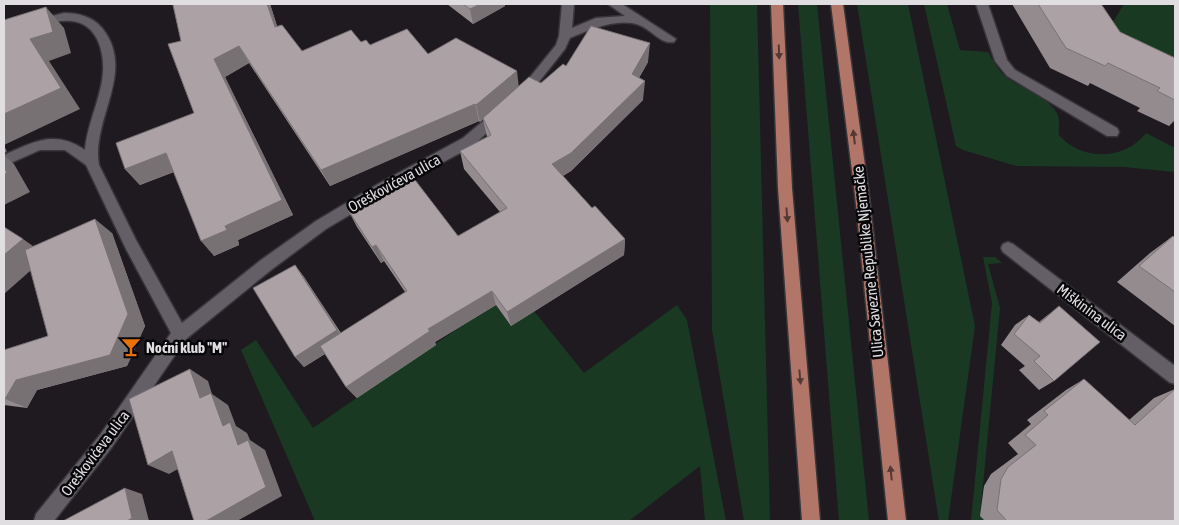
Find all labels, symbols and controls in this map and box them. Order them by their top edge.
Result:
one-way arrow [775,45,783,61]
one-way arrow [850,129,858,145]
street label: Oreškovićeva ulica [345,151,443,215]
street label: Ulica Savezne Republike Njemačke [849,165,887,359]
one-way arrow [783,207,791,223]
street label: Miškinina ulica [1054,280,1130,344]
bar icon: Noćni klub "M" [120,336,142,358]
place label: Noćni klub "M" [146,339,227,356]
one-way arrow [796,369,804,385]
street label: Oreškovićeva ulica [57,407,133,499]
one-way arrow [887,464,895,480]

